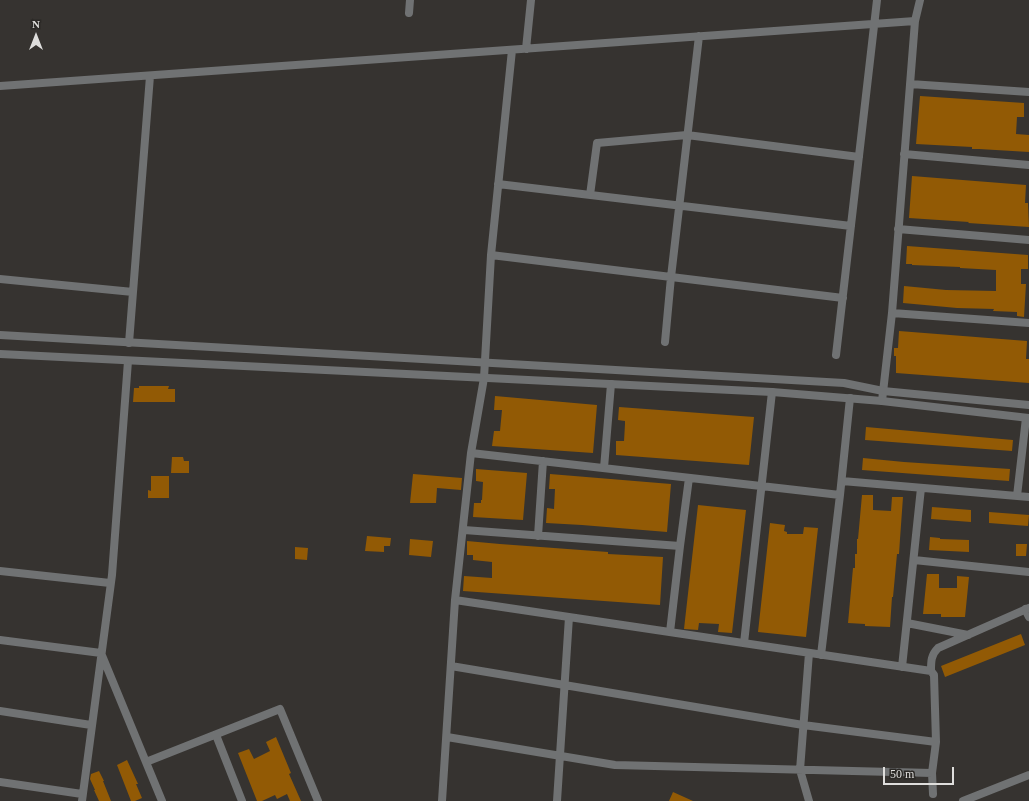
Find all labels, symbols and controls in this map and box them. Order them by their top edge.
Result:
north arrow [16,16,56,56]
text: N [32,18,40,30]
scale bar [885,759,956,785]
text: 50 m [890,767,914,781]

